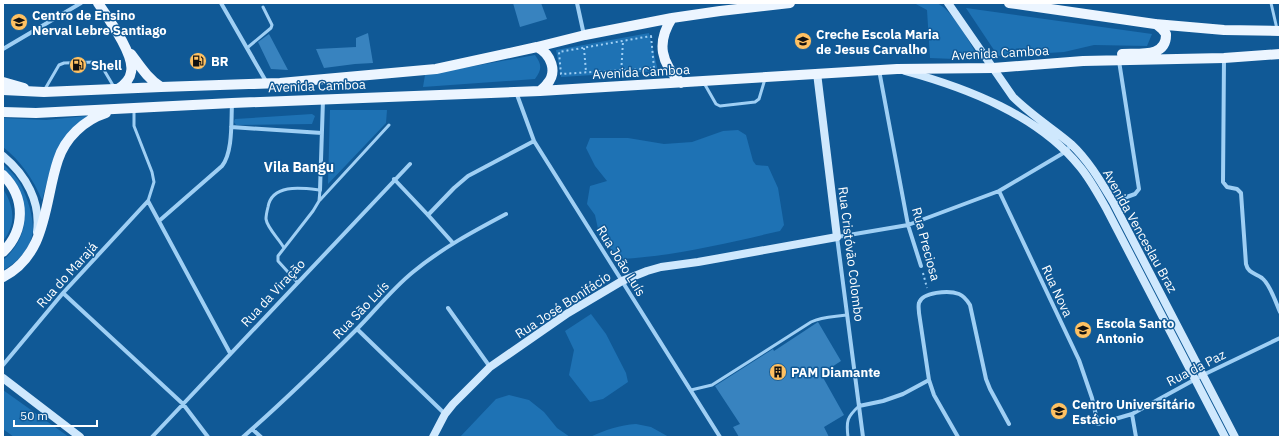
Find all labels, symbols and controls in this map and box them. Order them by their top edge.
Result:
place label: Centro de Ensino Nerval Lebre Santiago [32,7,167,39]
school or university icon: Centro de Ensino Nerval Lebre Santiago [9,12,29,32]
place label: Creche Escola Maria de Jesus Carvalho [816,26,939,58]
school or university icon: Creche Escola Maria de Jesus Carvalho [793,31,813,51]
street label: Avenida Camboa [951,42,1049,64]
fuel station icon: BR [188,51,208,71]
place label: BR [211,53,229,70]
fuel station icon: Shell [68,55,88,75]
place label: Shell [91,57,122,74]
street label: Avenida Camboa [592,61,690,83]
street label: Avenida Camboa [268,76,366,96]
district label: Vila Bangu [264,158,334,176]
street label: Avenida Venceslau Braz [1099,166,1181,296]
street label: Rua Cristóvão Colombo [834,186,868,322]
street label: Rua Preciosa [908,205,944,283]
street label: Rua João Luís [593,222,649,300]
street label: Rua do Marajá [33,238,101,312]
street label: Rua da Viração [237,255,309,331]
street label: Rua Nova [1038,262,1076,320]
street label: Rua José Bonifácio [512,268,614,342]
street label: Rua São Luís [329,278,393,342]
place label: Escola Santo Antonio [1096,315,1174,347]
school or university icon: Escola Santo Antonio [1073,320,1093,340]
street label: Rua da Paz [1164,346,1228,390]
building icon: PAM Diamante [768,362,788,382]
place label: PAM Diamante [791,364,880,381]
place label: Centro Universitário Estácio [1072,396,1195,428]
school or university icon: Centro Universitário Estácio [1049,401,1069,421]
scale bar [14,402,97,428]
text: 50 m [20,408,48,423]

